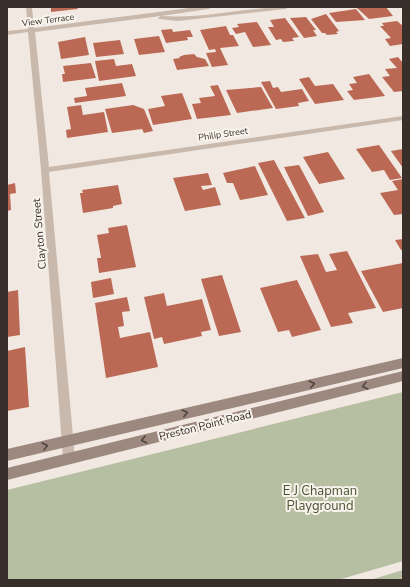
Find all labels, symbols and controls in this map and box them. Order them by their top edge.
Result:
street label: View Terrace [20,11,75,29]
street label: Philip Street [198,124,249,143]
street label: Clayton Street [29,198,50,270]
one-way arrow [309,380,315,388]
one-way arrow [362,381,368,389]
street label: Preston Point Road [157,407,253,444]
one-way arrow [182,410,188,418]
one-way arrow [141,435,148,444]
one-way arrow [41,442,48,451]
park label: E J Chapman Playground [283,482,357,515]

